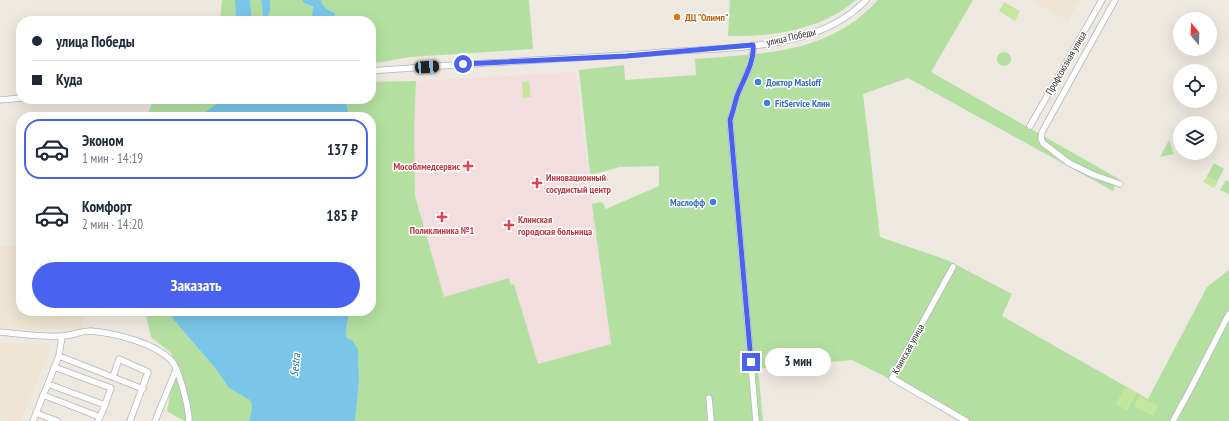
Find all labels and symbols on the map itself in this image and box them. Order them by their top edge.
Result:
place label: ДЦ "Олимп" [685,11,729,24]
marker: ДЦ "Олимп" [672,12,682,22]
north arrow [1173,12,1217,56]
street label: улица Победы [765,25,817,49]
street label: Профсоюзная улица [1043,29,1089,97]
route start [454,55,472,73]
car [415,60,439,74]
place label: Доктор Masloff [766,76,822,89]
marker: Доктор Masloff [753,77,763,87]
place label: FitService Клин [775,97,831,110]
marker: FitService Клин [762,98,772,108]
place label: Мособлмедсервис [393,160,460,173]
marker: Мособлмедсервис [463,161,473,171]
place label: Инновационный сосудистый центр [546,171,611,196]
marker: Инновационный сосудистый центр [531,177,543,189]
place label: Маслофф [670,196,705,209]
marker: Маслофф [708,197,718,207]
marker: Поликлиника №1 [436,211,448,223]
place label: Клинская городская больница [518,213,592,238]
marker: Клинская городская больница [503,219,515,231]
place label: Поликлиника №1 [410,224,474,237]
street label: Клинская улица [889,322,927,376]
callout: 3 мин [765,348,831,376]
water label: Sestra [287,352,303,377]
route end [742,353,760,371]

